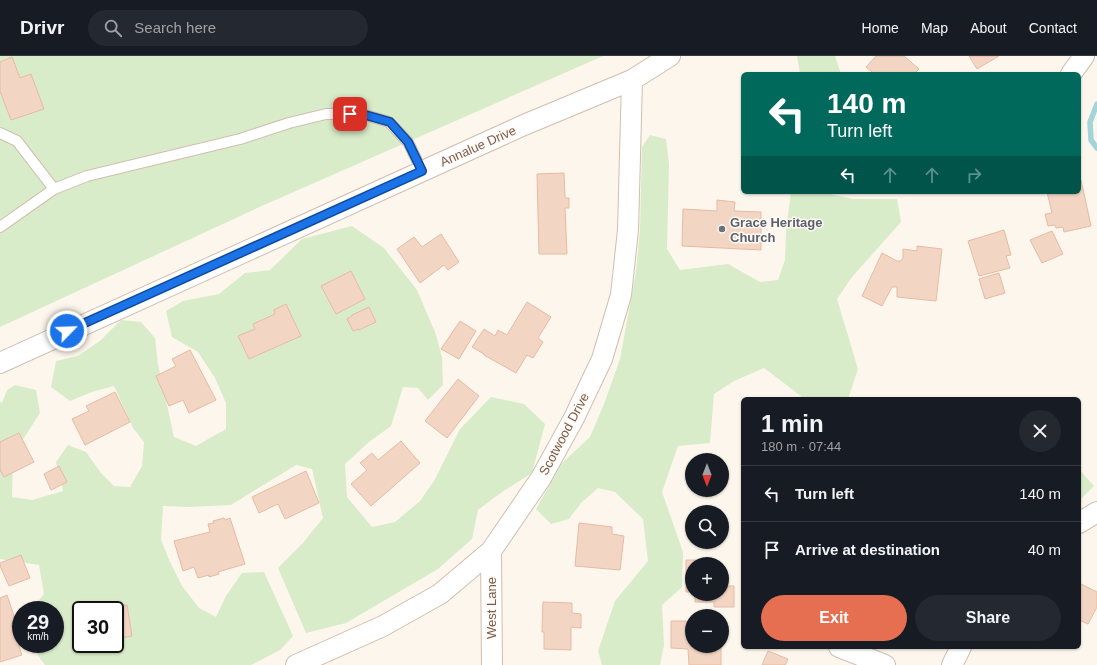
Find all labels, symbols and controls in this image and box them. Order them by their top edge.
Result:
search box [88,10,368,46]
text: Drivr [20,17,64,38]
icon: search [102,17,124,39]
text: Search here [134,19,216,36]
text: Home [862,20,899,36]
text: Map [921,20,948,36]
text: About [970,20,1007,36]
text: Contact [1029,20,1077,36]
icon: left [761,88,813,140]
text: 140 m [827,88,906,119]
pin [333,97,367,131]
icon: arrive [339,103,361,125]
text: Turn left [827,121,892,141]
street label: Annalue Drive [438,123,518,169]
icon: left [837,164,859,186]
icon: ahead [879,164,901,186]
icon: ahead [921,164,943,186]
icon: right [963,164,985,186]
place label: Grace Heritage Church [730,215,823,245]
marker: Grace Heritage Church [717,224,727,234]
position arrow [46,310,88,352]
street label: Scotwood Drive [536,390,592,478]
text: 1 min [761,410,824,437]
button: close [1019,410,1061,452]
text: 180 m · 07:44 [761,439,841,454]
north arrow [685,453,729,497]
map controls [685,453,729,653]
icon: left [761,483,783,505]
text: Turn left [795,485,854,502]
text: 140 m [1019,485,1061,502]
button: search [685,505,729,549]
icon: arrive [761,539,783,561]
text: Arrive at destination [795,541,940,558]
text: 40 m [1028,541,1061,558]
button: + [685,557,729,601]
street label: West Lane [484,577,499,639]
button: Exit [761,595,907,641]
button: Share [915,595,1061,641]
speed limit sign: 30 [72,601,124,653]
button: − [685,609,729,653]
text: 29 [27,611,49,633]
text: km/h [27,631,49,642]

